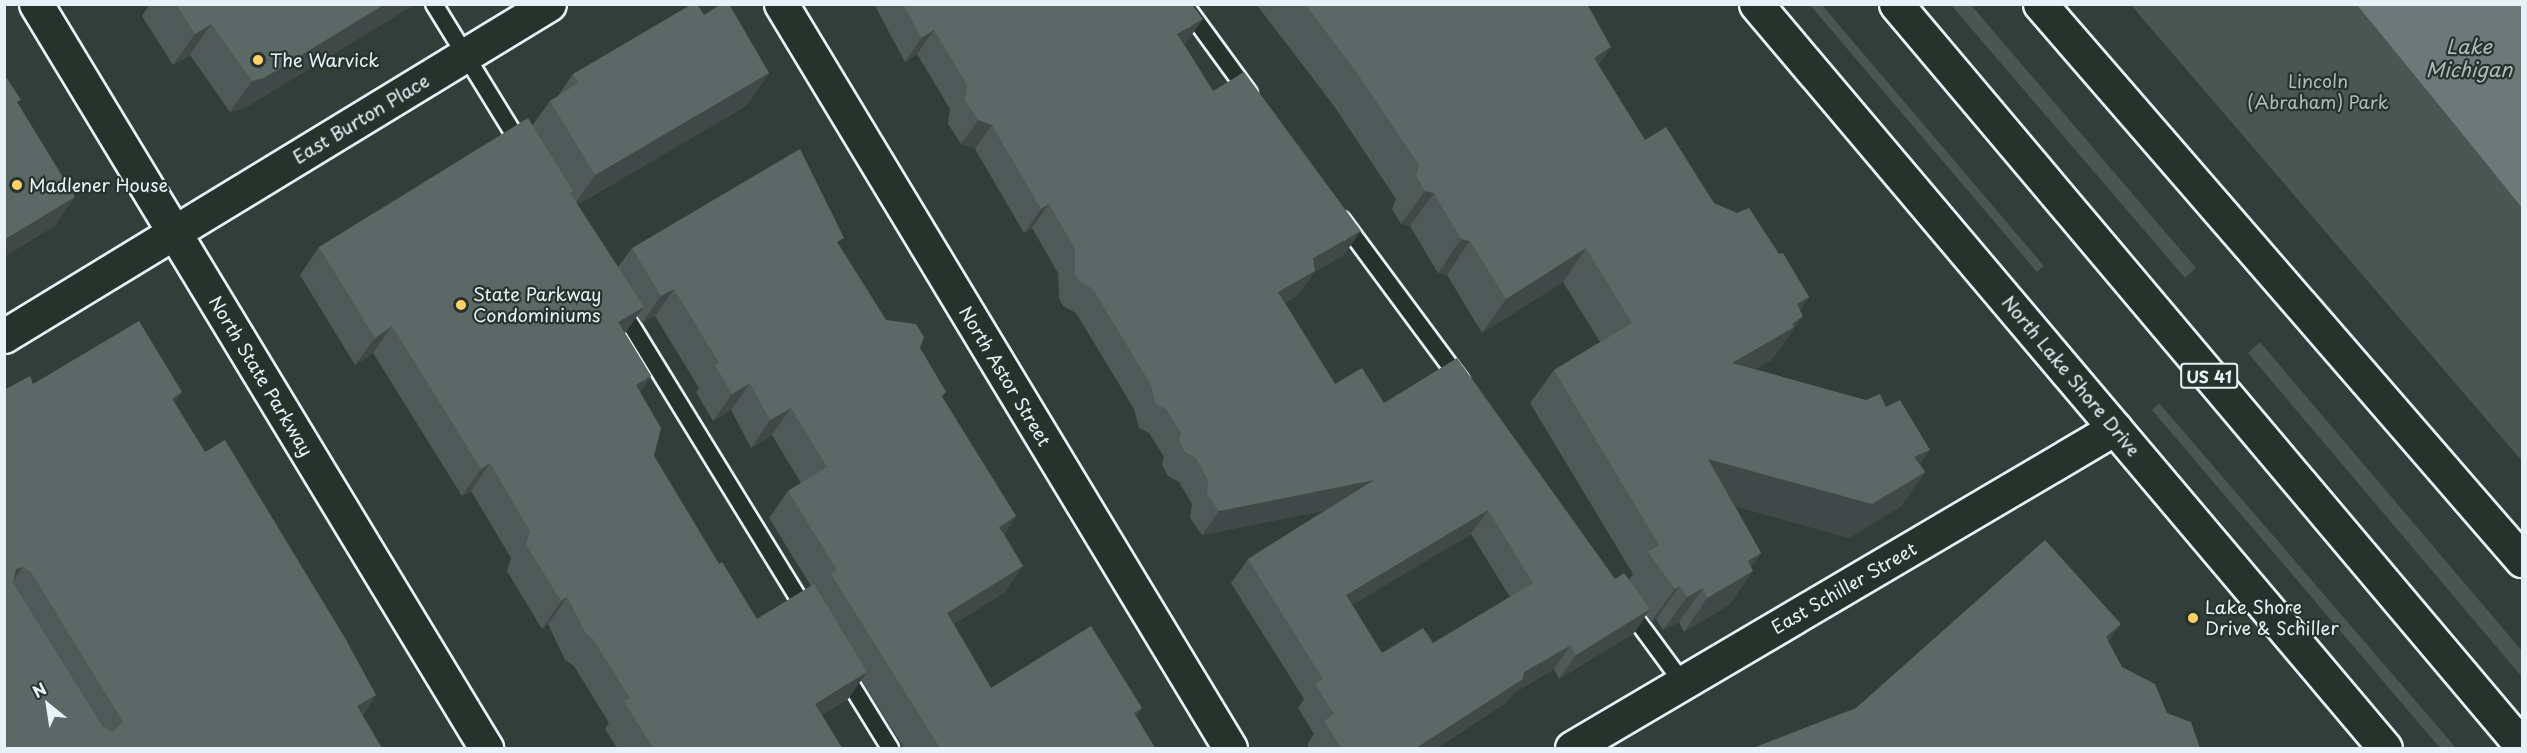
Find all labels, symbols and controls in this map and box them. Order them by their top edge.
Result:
water label: Lake Michigan [2426,34,2512,81]
place label: The Warvick [270,49,378,71]
marker: The Warvick [251,53,265,67]
street label: East Burton Place [289,70,433,168]
park label: Lincoln (Abraham) Park [2247,71,2389,113]
place label: Madlener House [29,174,169,196]
marker: Madlener House [10,178,24,192]
place label: State Parkway Condominiums [473,284,602,326]
street label: North State Parkway [204,291,318,461]
street label: North Lake Shore Drive [1997,291,2145,461]
marker: State Parkway Condominiums [454,298,468,312]
street label: North Astor Street [954,300,1056,452]
road number: US 41 [2180,363,2238,389]
street label: East Schiller Street [1767,537,1921,639]
place label: Lake Shore Drive & Schiller [2205,597,2340,640]
marker: Lake Shore Drive & Schiller [2186,611,2200,625]
north arrow [18,675,78,735]
text: N [28,676,50,703]

